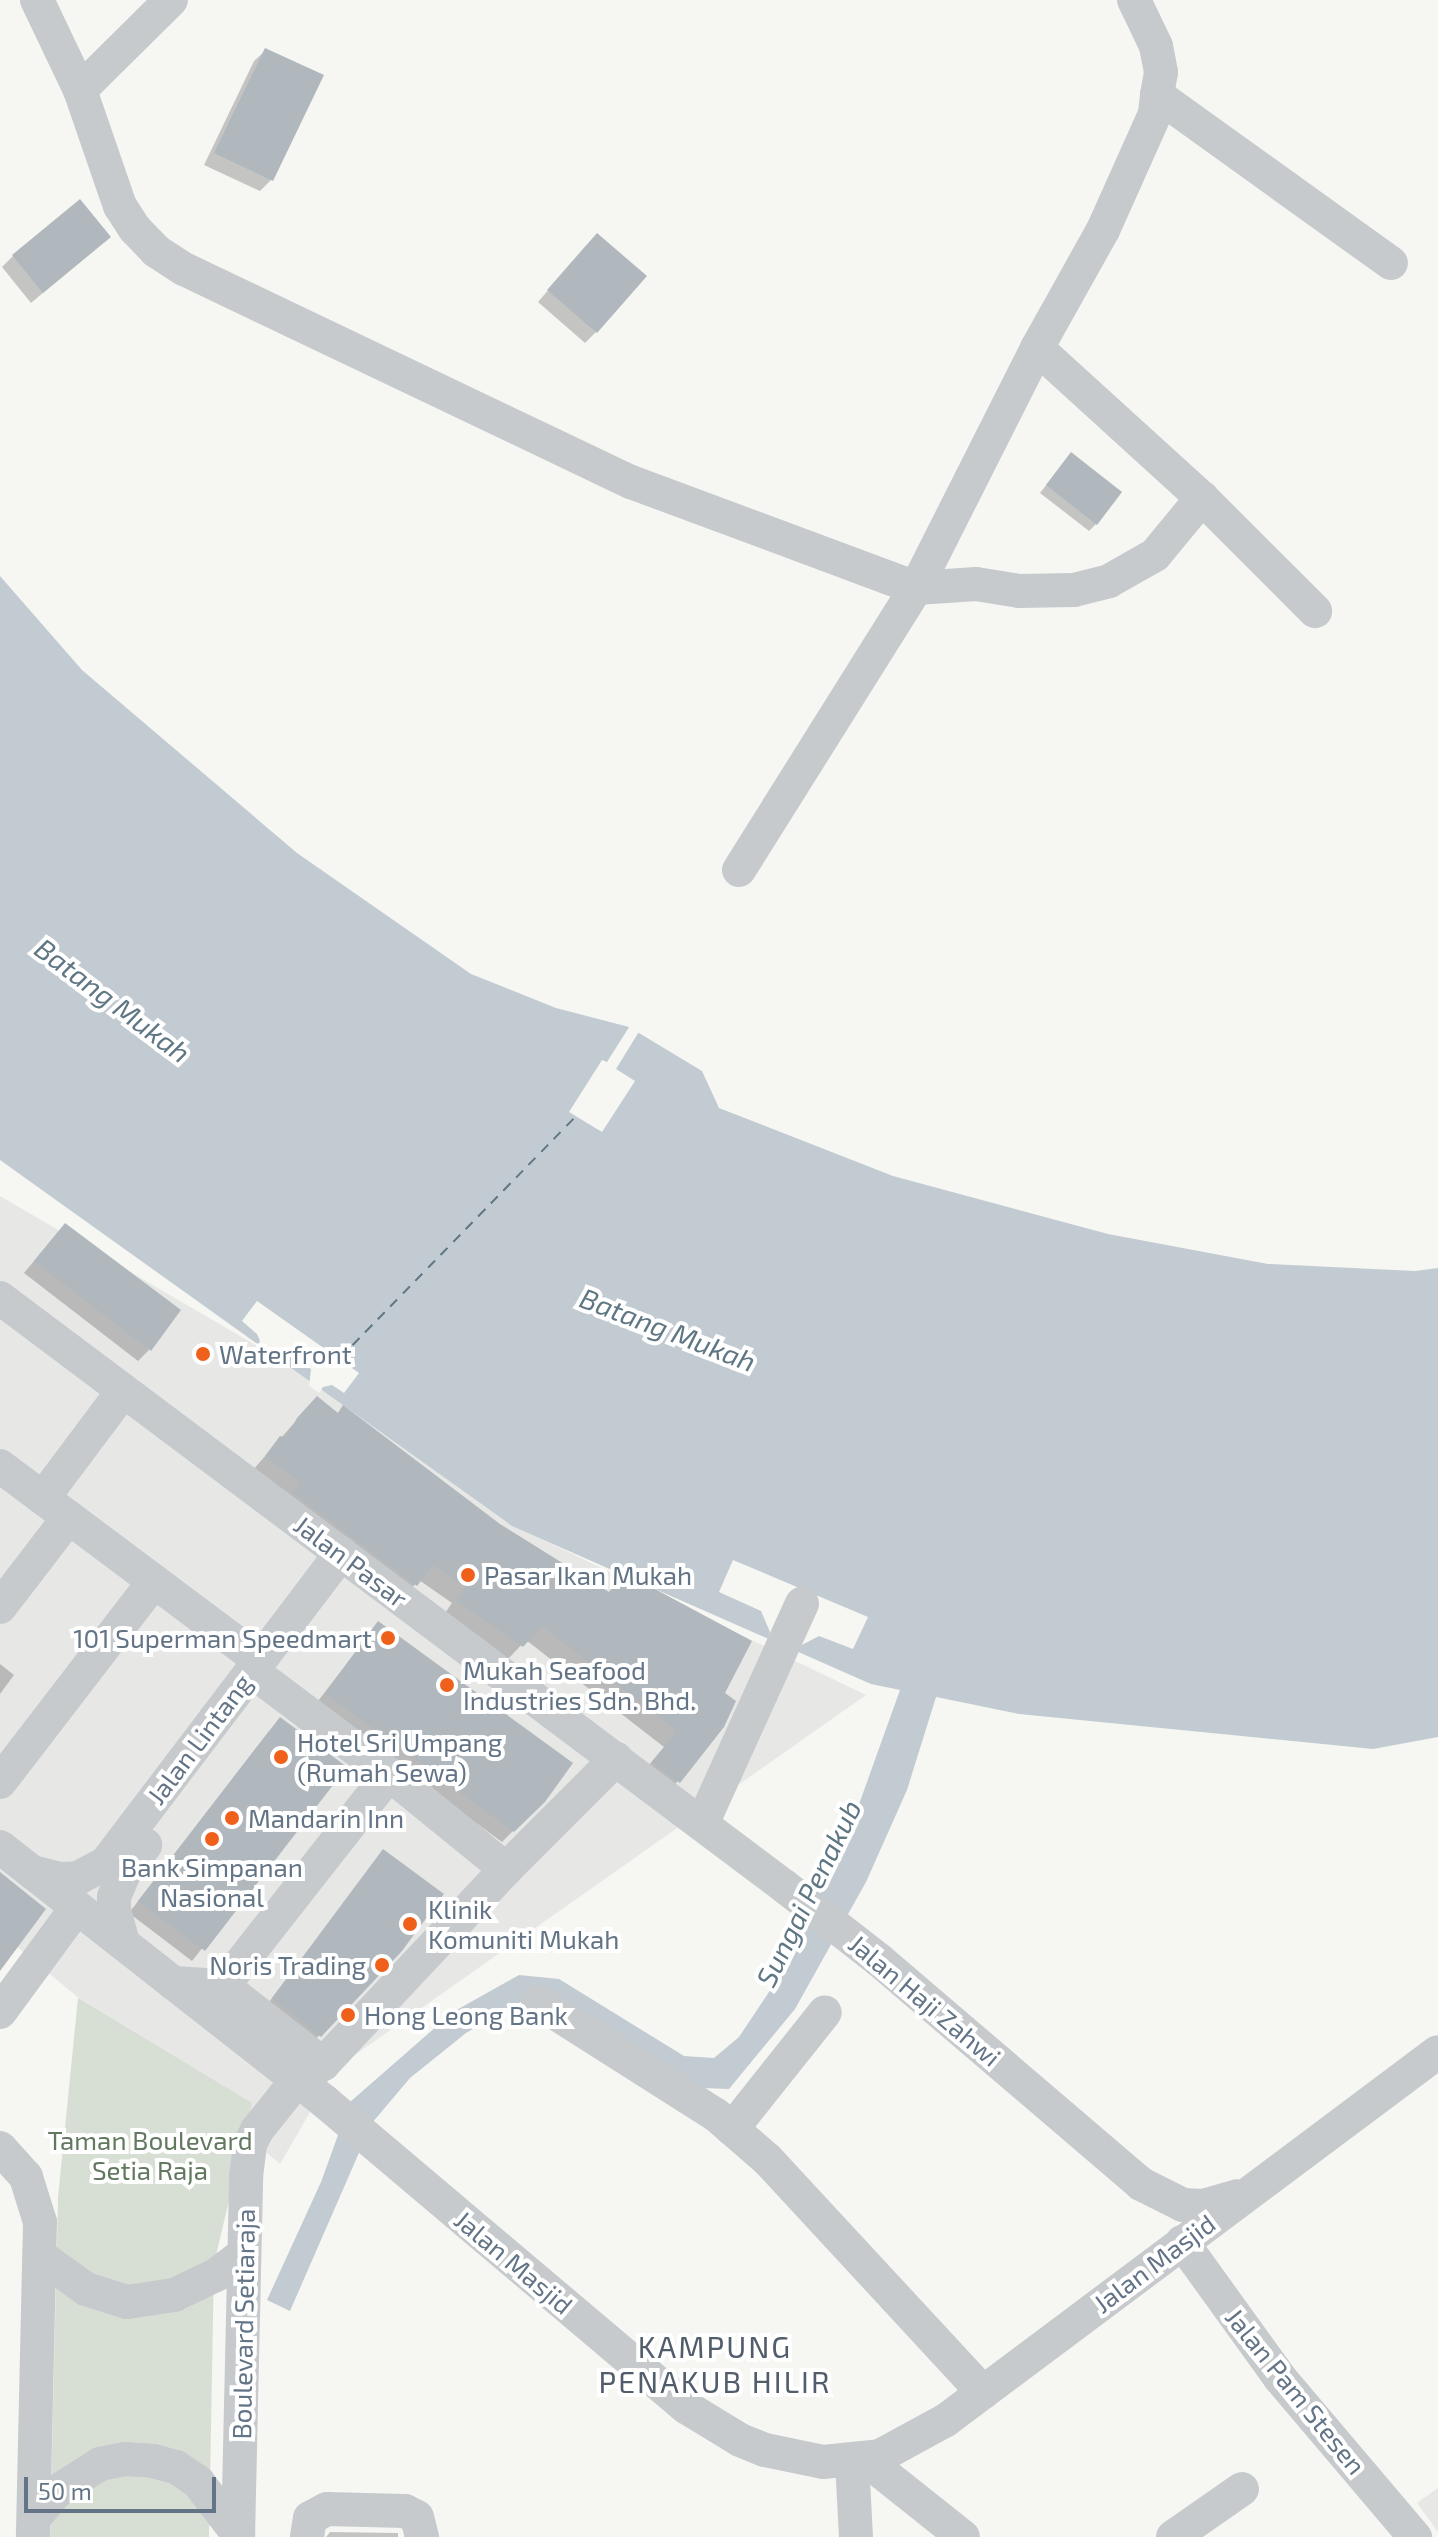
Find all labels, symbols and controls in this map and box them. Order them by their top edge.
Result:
water label: Batang Mukah [29,931,197,1069]
water label: Batang Mukah [575,1280,761,1378]
place label: Waterfront [219,1338,352,1370]
marker: Waterfront [194,1345,212,1363]
street label: Jalan Pasar [288,1508,414,1614]
place label: Pasar Ikan Mukah [484,1559,693,1591]
marker: Pasar Ikan Mukah [459,1566,477,1584]
place label: 101 Superman Speedmart [73,1622,372,1654]
marker: 101 Superman Speedmart [379,1629,397,1647]
place label: Mukah Seafood Industries Sdn. Bhd. [463,1654,696,1716]
street label: Jalan Lintang [140,1668,258,1810]
marker: Mukah Seafood Industries Sdn. Bhd. [438,1676,456,1694]
place label: Hotel Sri Umpang (Rumah Sewa) [297,1726,503,1788]
marker: Hotel Sri Umpang (Rumah Sewa) [272,1748,290,1766]
water label: Sungai Penakub [748,1794,868,1992]
place label: Mandarin Inn [248,1802,404,1834]
marker: Mandarin Inn [223,1809,241,1827]
marker: Bank Simpanan Nasional [203,1830,221,1848]
place label: Bank Simpanan Nasional [121,1851,303,1912]
place label: Klinik Komuniti Mukah [428,1893,619,1954]
marker: Klinik Komuniti Mukah [399,1913,421,1935]
street label: Jalan Haji Zahwi [843,1928,1007,2072]
place label: Noris Trading [209,1949,366,1981]
marker: Noris Trading [373,1956,391,1974]
place label: Hong Leong Bank [364,1999,568,2031]
marker: Hong Leong Bank [339,2006,357,2024]
park label: Taman Boulevard Setia Raja [47,2124,253,2186]
street label: Jalan Masjid [449,2204,579,2320]
street label: Jalan Masjid [1087,2207,1221,2319]
street label: Boulevard Setiaraja [225,2208,261,2440]
street label: Jalan Pam Stesen [1219,2302,1373,2480]
district label: KAMPUNG PENAKUB HILIR [598,2328,832,2398]
scale bar [28,2461,220,2511]
text: 50 m [38,2476,92,2505]

